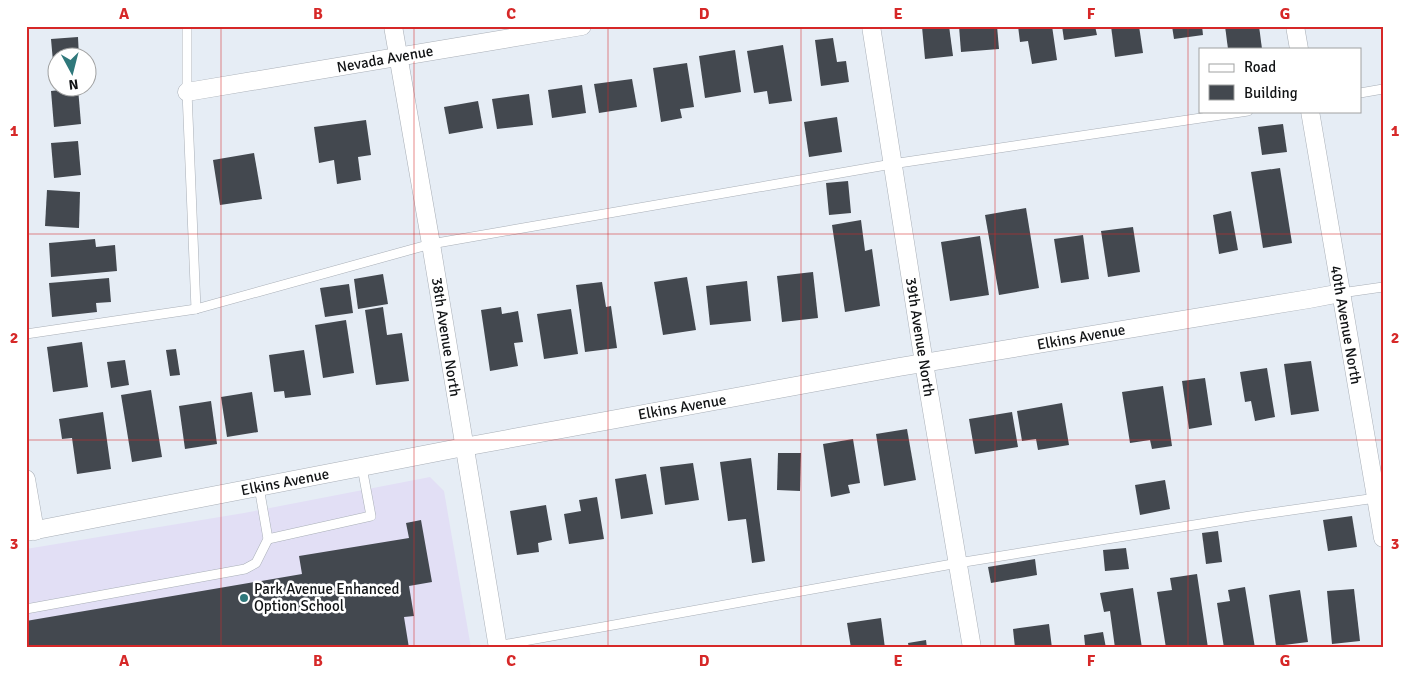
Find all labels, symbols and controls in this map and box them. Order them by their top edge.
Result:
text: A [119,4,130,24]
text: B [313,4,323,24]
text: C [506,4,516,24]
text: D [699,4,710,24]
text: E [893,4,903,24]
text: F [1087,4,1096,24]
text: G [1280,4,1290,24]
street label: Nevada Avenue [335,42,435,76]
north arrow [48,48,98,98]
legend [1199,48,1362,112]
text: Road [1244,58,1276,76]
text: N [68,75,79,93]
text: Building [1244,84,1298,102]
text: 1 [10,121,19,141]
text: 1 [1391,121,1400,141]
street label: 40th Avenue North [1327,264,1365,386]
street label: 38th Avenue North [428,276,464,398]
street label: 39th Avenue North [902,276,938,398]
street label: Elkins Avenue [1035,320,1127,354]
text: 2 [10,328,18,348]
text: 2 [1391,328,1399,348]
street label: Elkins Avenue [636,390,728,424]
street label: Elkins Avenue [239,465,331,499]
text: 3 [10,534,18,554]
text: 3 [1391,534,1399,554]
place label: Park Avenue Enhanced Option School [254,580,399,615]
marker: Park Avenue Enhanced Option School [238,592,250,604]
text: A [119,651,130,671]
text: B [313,651,323,671]
text: C [506,651,516,671]
text: D [699,651,710,671]
text: E [893,651,903,671]
text: F [1087,651,1096,671]
text: G [1280,651,1290,671]

